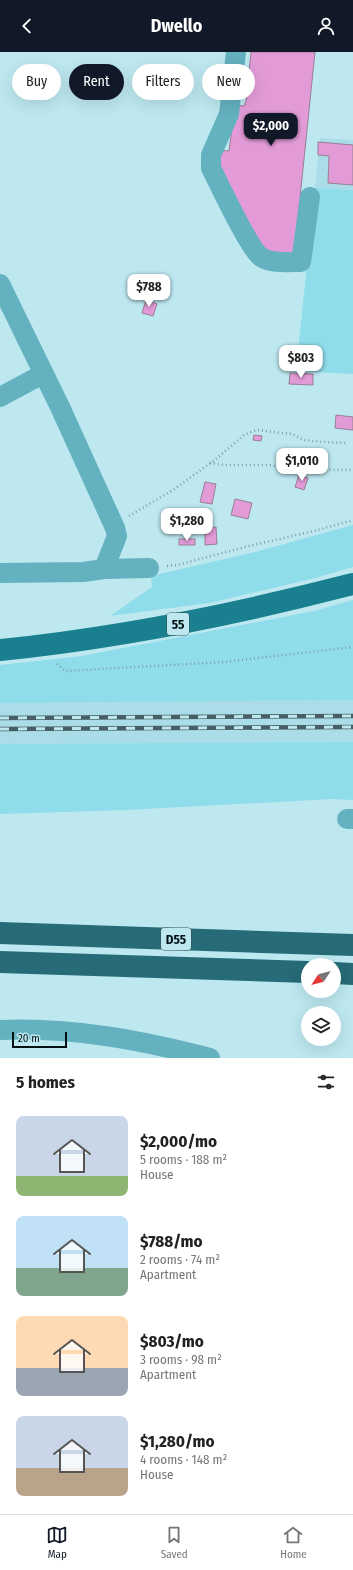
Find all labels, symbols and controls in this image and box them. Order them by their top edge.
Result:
icon: back [16,15,38,37]
text: Dwello [151,15,202,37]
icon: person [315,15,337,37]
chip: Buy [12,64,61,100]
chip: Rent [69,64,124,100]
chip: Filters [132,64,194,100]
chip: New [202,64,255,100]
pin: $2,000 [238,113,304,147]
text: $2,000 [253,118,289,133]
pin: $788 [125,274,173,308]
text: $788 [136,279,162,294]
pin: $803 [277,345,325,379]
text: $803 [288,350,314,365]
pin: $1,010 [269,448,335,482]
text: $1,010 [285,453,319,468]
pin: $1,280 [154,508,220,542]
text: $1,280 [170,513,204,528]
road number: 55 [167,613,189,635]
road number: D55 [161,928,191,950]
north arrow [301,958,341,998]
map controls [301,958,341,1046]
button: layers [301,1006,341,1046]
scale bar [12,1030,67,1049]
text: 20 m [18,1032,40,1045]
icon: filters [315,1071,337,1093]
text: 5 homes [16,1072,75,1093]
text: $2,000/mo [140,1131,217,1152]
icon: home [48,1132,96,1180]
text: 5 rooms · 188 m² [140,1152,227,1167]
text: House [140,1167,174,1182]
text: $788/mo [140,1231,203,1252]
icon: home [48,1232,96,1280]
text: 2 rooms · 74 m² [140,1252,220,1267]
text: Apartment [140,1267,196,1282]
text: $803/mo [140,1331,204,1352]
icon: home [48,1332,96,1380]
text: 3 rooms · 98 m² [140,1352,222,1367]
text: Apartment [140,1367,196,1382]
text: $1,280/mo [140,1431,215,1452]
icon: home [48,1432,96,1480]
text: 4 rooms · 148 m² [140,1452,227,1467]
text: House [140,1467,174,1482]
tab: Map [46,1524,68,1561]
tab: Saved [161,1524,188,1561]
tab: Home [280,1524,307,1561]

